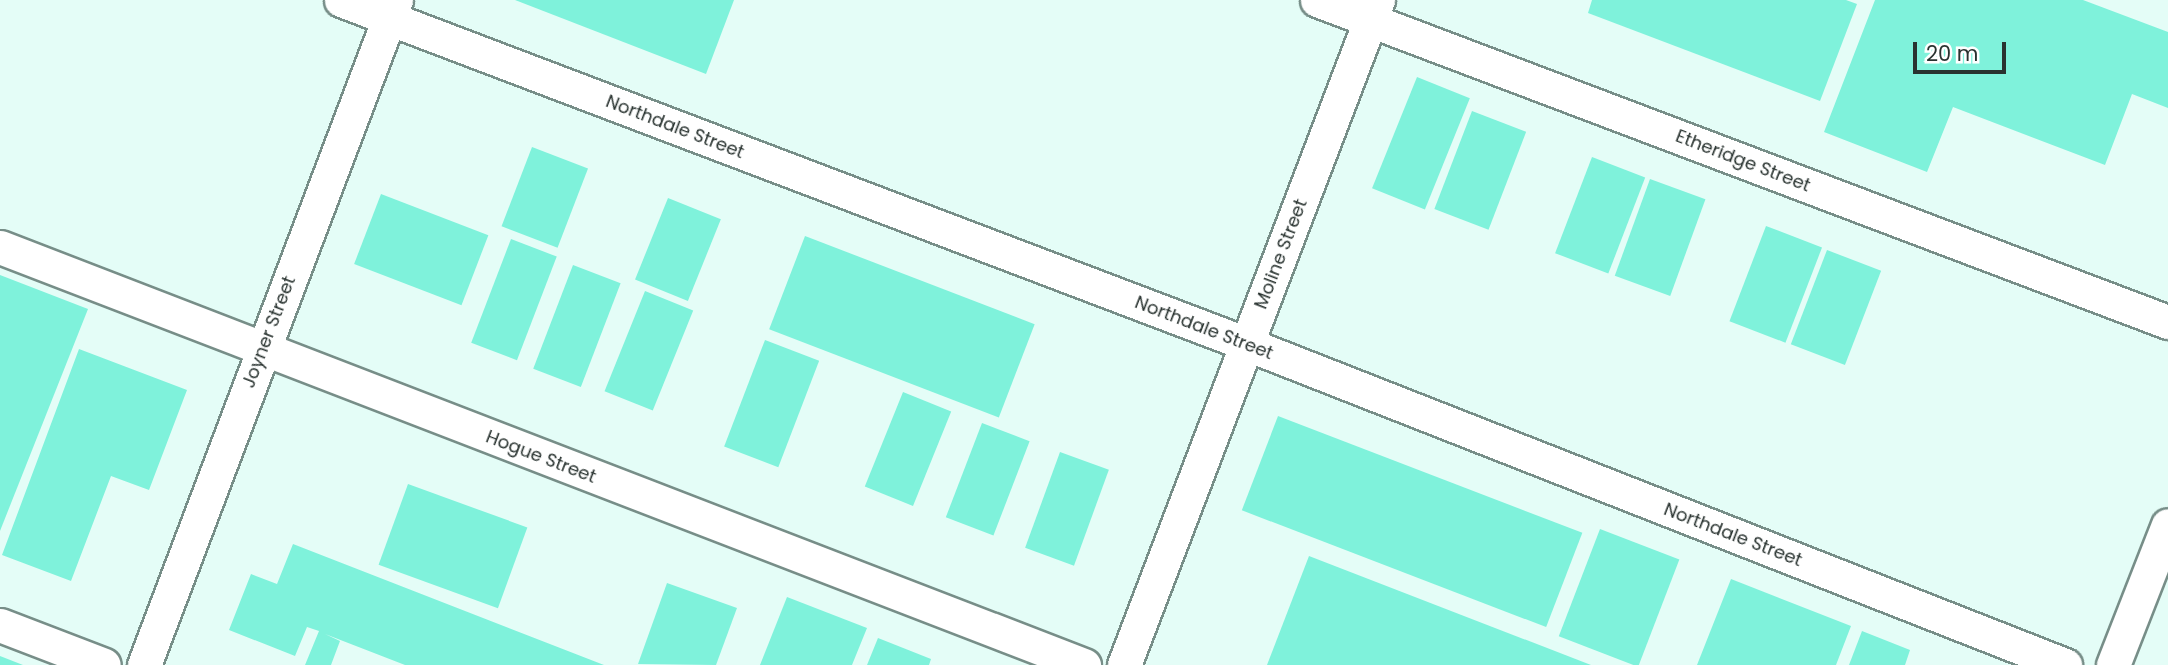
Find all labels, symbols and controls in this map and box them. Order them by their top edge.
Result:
scale bar [1916,28,2009,72]
text: 20 m [1926,39,1979,68]
street label: Northdale Street [603,91,747,163]
street label: Etheridge Street [1673,125,1813,197]
street label: Moline Street [1250,196,1312,312]
street label: Joyner Street [238,273,300,391]
street label: Northdale Street [1132,292,1276,364]
street label: Hogue Street [483,426,599,488]
street label: Northdale Street [1661,499,1805,571]

